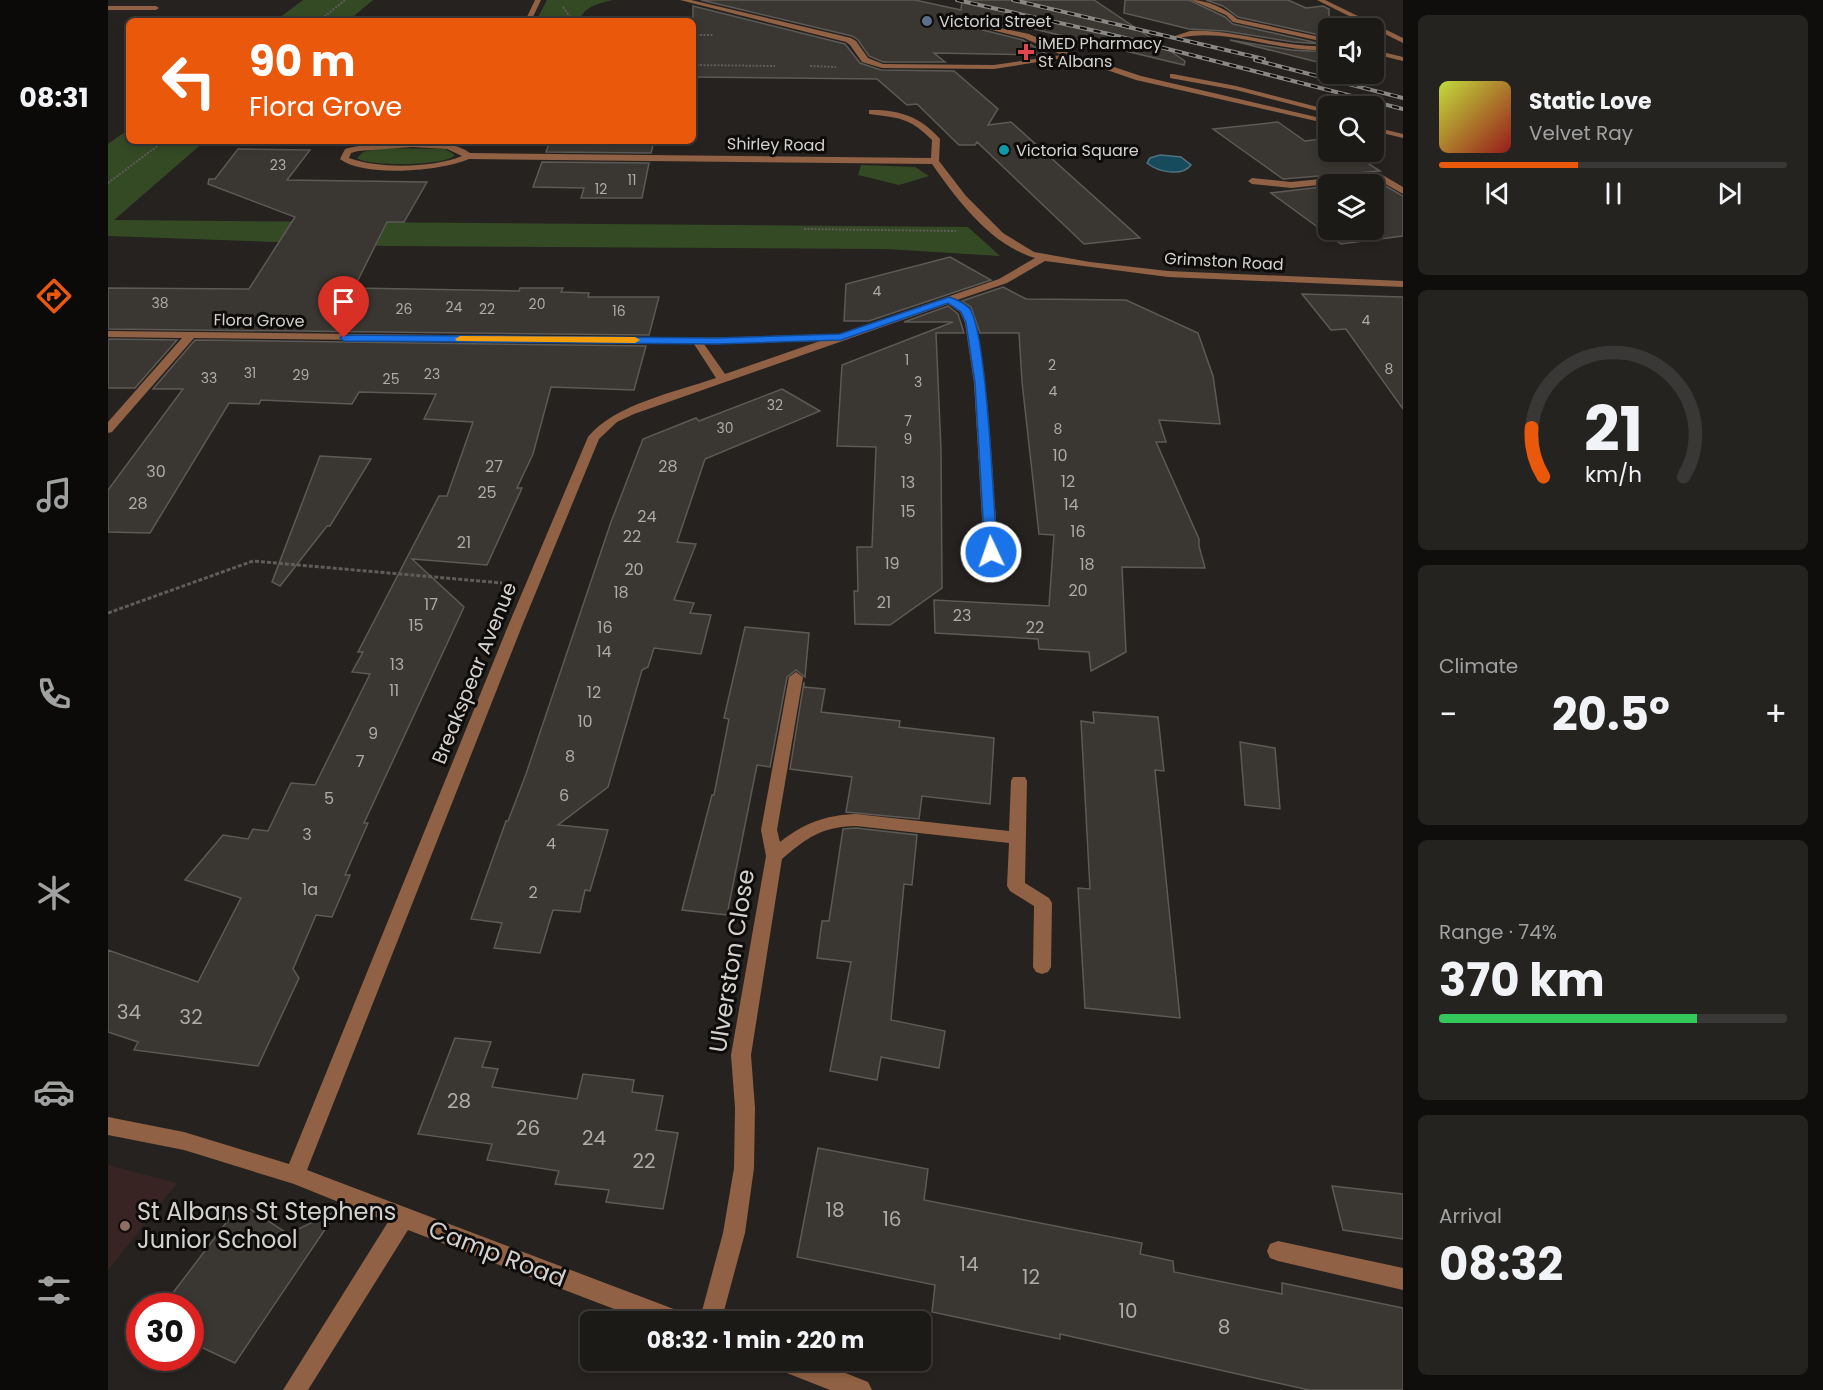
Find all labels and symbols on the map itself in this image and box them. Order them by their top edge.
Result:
place label: Victoria Street [939,10,1052,33]
marker: Victoria Street [920,14,934,28]
place label: iMED Pharmacy St Albans [1038,32,1162,73]
marker: iMED Pharmacy St Albans [1019,45,1033,59]
street label: Shirley Road [727,132,825,157]
place label: Victoria Square [1016,139,1139,162]
marker: Victoria Square [997,143,1011,157]
house number: 23 [270,155,286,175]
house number: 11 [628,170,636,190]
house number: 12 [595,179,607,199]
street label: Grimston Road [1164,247,1284,276]
pin [318,276,369,338]
house number: 4 [873,281,882,301]
house number: 38 [151,293,169,313]
house number: 20 [529,294,545,314]
house number: 24 [446,297,463,317]
house number: 26 [396,299,413,319]
house number: 22 [479,299,495,319]
house number: 16 [612,301,626,321]
street label: Flora Grove [213,308,305,333]
house number: 4 [1362,310,1371,330]
house number: 1 [905,350,909,370]
house number: 2 [1048,355,1056,375]
house number: 8 [1385,359,1394,379]
house number: 31 [244,363,256,383]
house number: 23 [424,364,440,384]
house number: 29 [293,365,309,385]
house number: 33 [201,368,217,388]
house number: 25 [383,369,399,389]
house number: 3 [914,372,922,392]
house number: 4 [1049,381,1058,401]
house number: 32 [767,395,783,415]
house number: 7 [904,411,912,431]
house number: 30 [716,418,734,438]
house number: 8 [1054,419,1063,439]
house number: 9 [904,429,912,449]
house number: 10 [1052,444,1068,467]
house number: 27 [485,455,503,478]
house number: 28 [658,455,678,478]
house number: 30 [146,460,166,483]
house number: 12 [1061,470,1075,493]
house number: 13 [901,471,915,494]
house number: 25 [477,481,497,504]
house number: 28 [128,492,148,515]
house number: 14 [1063,493,1079,516]
house number: 15 [900,500,916,523]
house number: 24 [637,505,657,528]
position arrow [959,520,1023,584]
house number: 16 [1070,520,1086,543]
house number: 22 [623,525,641,548]
house number: 21 [457,531,471,554]
house number: 19 [884,552,900,575]
house number: 18 [1079,553,1095,576]
house number: 20 [624,558,644,581]
street label: Breakspear Avenue [425,578,523,768]
house number: 20 [1068,579,1088,602]
house number: 18 [613,581,629,604]
house number: 21 [877,591,891,614]
house number: 17 [424,593,438,616]
house number: 23 [953,604,971,627]
house number: 15 [408,614,424,637]
house number: 16 [597,616,613,639]
house number: 22 [1026,616,1044,639]
house number: 14 [596,640,612,663]
house number: 13 [390,653,404,676]
house number: 11 [389,679,399,702]
house number: 12 [587,681,601,704]
house number: 10 [577,710,593,733]
house number: 9 [368,722,378,745]
house number: 8 [565,745,575,768]
house number: 7 [356,750,365,773]
house number: 6 [559,784,569,807]
house number: 5 [324,787,334,810]
house number: 3 [302,823,312,846]
house number: 4 [546,832,556,855]
street label: Ulverston Close [701,867,762,1055]
house number: 1a [302,878,318,901]
house number: 2 [528,881,538,904]
house number: 34 [117,998,141,1026]
house number: 32 [179,1003,203,1031]
house number: 28 [447,1087,471,1115]
house number: 26 [516,1114,540,1142]
house number: 24 [582,1124,606,1152]
house number: 22 [633,1147,656,1175]
place label: St Albans St Stephens Junior School [137,1195,396,1256]
house number: 18 [825,1196,845,1224]
house number: 16 [882,1205,902,1233]
street label: Camp Road [424,1212,571,1295]
marker: St Albans St Stephens Junior School [118,1219,132,1233]
house number: 14 [960,1250,978,1278]
house number: 12 [1022,1263,1040,1291]
speed limit sign: 30 [126,1293,204,1371]
house number: 10 [1119,1297,1137,1325]
house number: 8 [1218,1313,1230,1341]

